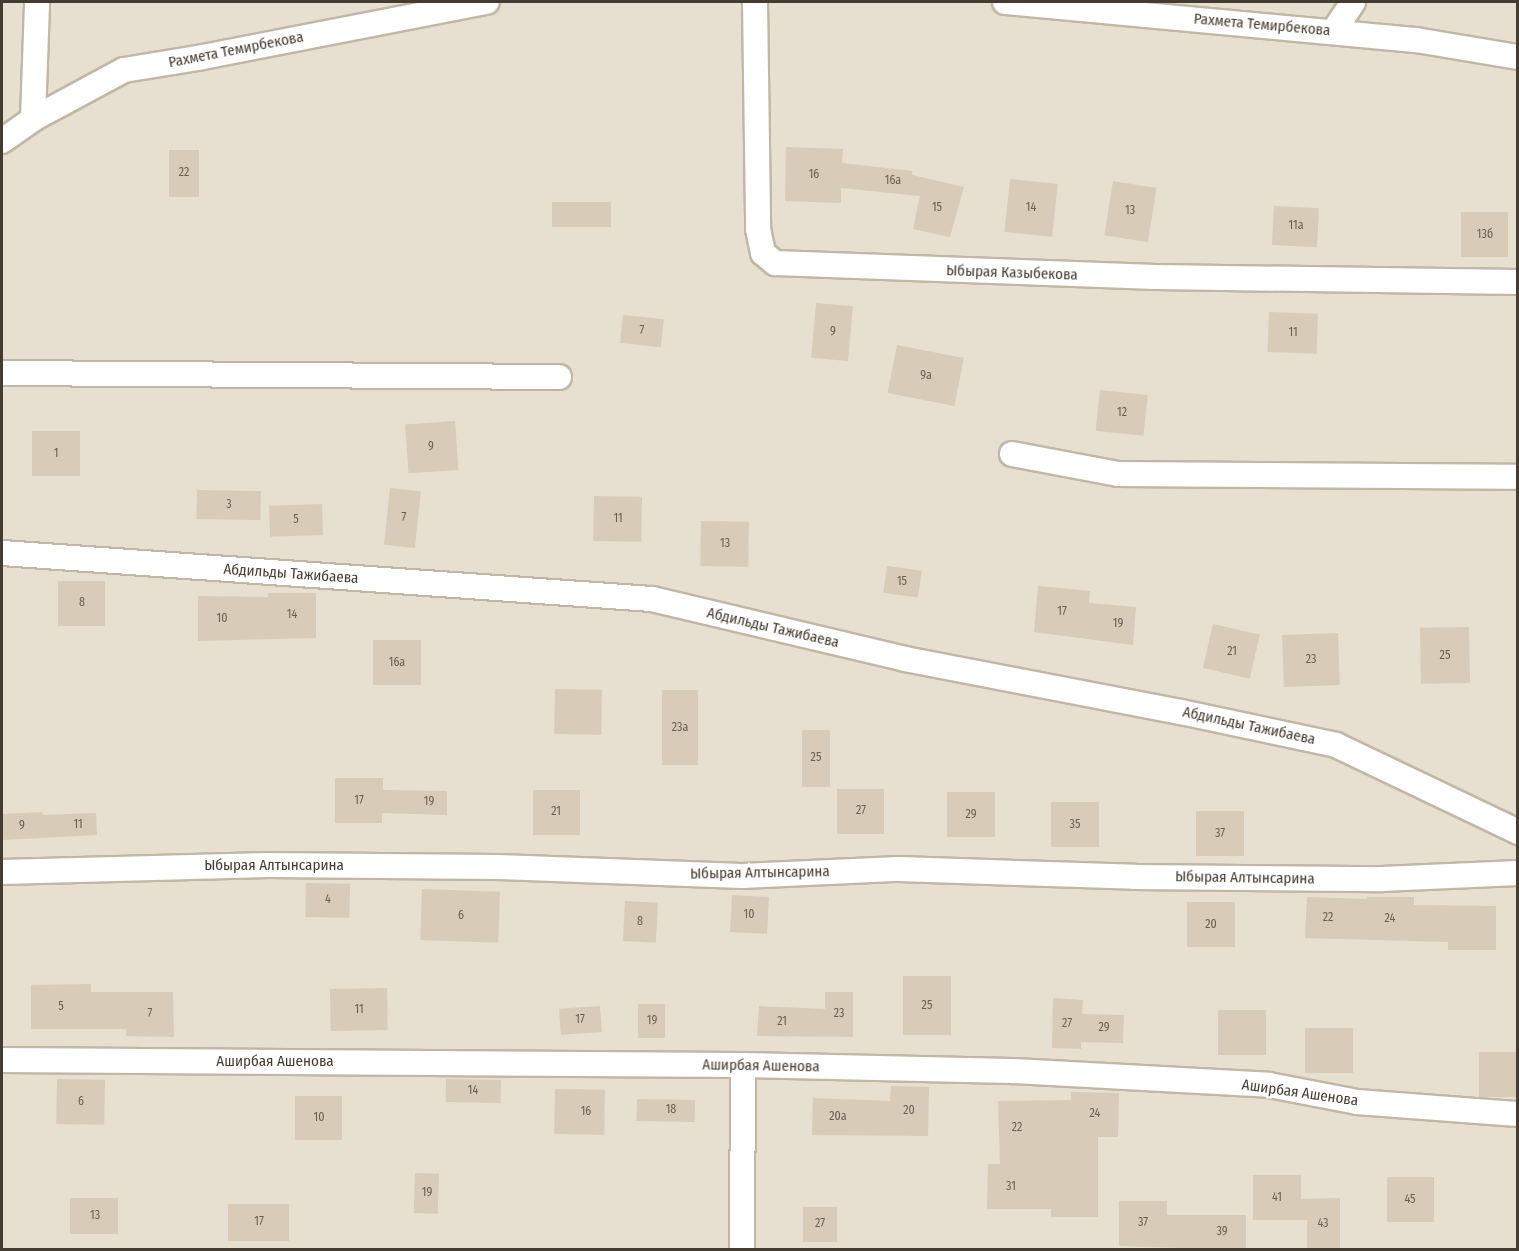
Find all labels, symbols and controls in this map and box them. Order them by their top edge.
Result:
street label: Рахмета Темирбекова [1193,10,1331,40]
street label: Рахмета Темирбекова [167,28,305,72]
house number: 22 [179,166,189,180]
house number: 16 [809,168,819,182]
house number: 16а [885,174,901,188]
house number: 15 [932,201,942,215]
house number: 14 [1026,201,1036,215]
house number: 13 [1125,204,1135,218]
house number: 11а [1288,219,1304,233]
house number: 13б [1477,228,1493,242]
street label: Ыбырая Казыбекова [946,262,1078,284]
house number: 7 [640,324,644,338]
house number: 9 [830,325,836,339]
house number: 11 [1288,326,1298,340]
house number: 9а [920,369,932,383]
house number: 12 [1117,406,1127,420]
house number: 9 [428,440,434,454]
house number: 1 [54,447,58,461]
house number: 3 [226,498,232,512]
house number: 7 [402,511,406,525]
house number: 11 [613,512,623,526]
house number: 5 [293,513,299,527]
house number: 13 [720,537,730,551]
street label: Абдильды Тажибаева [223,560,359,588]
house number: 15 [897,575,907,589]
house number: 8 [79,596,85,610]
street label: Абдильды Тажибаева [705,604,841,652]
house number: 17 [1057,605,1067,619]
house number: 14 [287,608,297,622]
house number: 10 [217,612,227,626]
house number: 19 [1113,617,1123,631]
house number: 21 [1227,645,1237,659]
house number: 25 [1440,649,1450,663]
house number: 23 [1306,653,1316,667]
house number: 16а [389,656,405,670]
street label: Абдильды Тажибаева [1181,703,1317,749]
house number: 23а [672,721,688,735]
house number: 25 [811,751,821,765]
house number: 17 [354,794,364,808]
house number: 19 [424,795,434,809]
house number: 27 [856,804,866,818]
house number: 21 [551,805,561,819]
house number: 29 [965,808,977,822]
house number: 11 [73,818,83,832]
house number: 35 [1070,818,1080,832]
house number: 9 [19,819,25,833]
house number: 37 [1215,827,1225,841]
street label: Ыбырая Алтынсарина [204,857,344,875]
street label: Ыбырая Алтынсарина [690,863,830,883]
street label: Ыбырая Алтынсарина [1175,868,1315,888]
house number: 4 [325,893,331,907]
house number: 10 [744,908,754,922]
house number: 6 [458,909,464,923]
house number: 22 [1323,911,1333,925]
house number: 24 [1385,912,1395,926]
house number: 8 [637,915,643,929]
house number: 20 [1205,918,1217,932]
house number: 25 [922,999,932,1013]
house number: 5 [58,1000,64,1014]
house number: 11 [354,1003,364,1017]
house number: 7 [148,1007,152,1021]
house number: 23 [834,1007,844,1021]
house number: 17 [575,1013,585,1027]
house number: 19 [647,1014,657,1028]
house number: 21 [777,1015,787,1029]
house number: 27 [1062,1017,1072,1031]
house number: 29 [1098,1021,1110,1035]
street label: Аширбая Ашенова [216,1053,334,1071]
street label: Аширбая Ашенова [702,1056,820,1076]
street label: Аширбая Ашенова [1241,1076,1359,1110]
house number: 14 [468,1084,478,1098]
house number: 6 [78,1095,84,1109]
house number: 18 [666,1103,676,1117]
house number: 20 [903,1104,915,1118]
house number: 16 [581,1105,591,1119]
house number: 24 [1090,1107,1100,1121]
house number: 20а [829,1110,847,1124]
house number: 10 [314,1111,324,1125]
house number: 22 [1012,1121,1022,1135]
house number: 31 [1006,1180,1016,1194]
house number: 19 [422,1186,432,1200]
house number: 41 [1272,1191,1282,1205]
house number: 45 [1404,1193,1416,1207]
house number: 13 [90,1209,100,1223]
house number: 17 [254,1215,264,1229]
house number: 37 [1138,1216,1148,1230]
house number: 27 [815,1217,825,1231]
house number: 43 [1317,1217,1329,1231]
house number: 39 [1216,1225,1228,1239]

